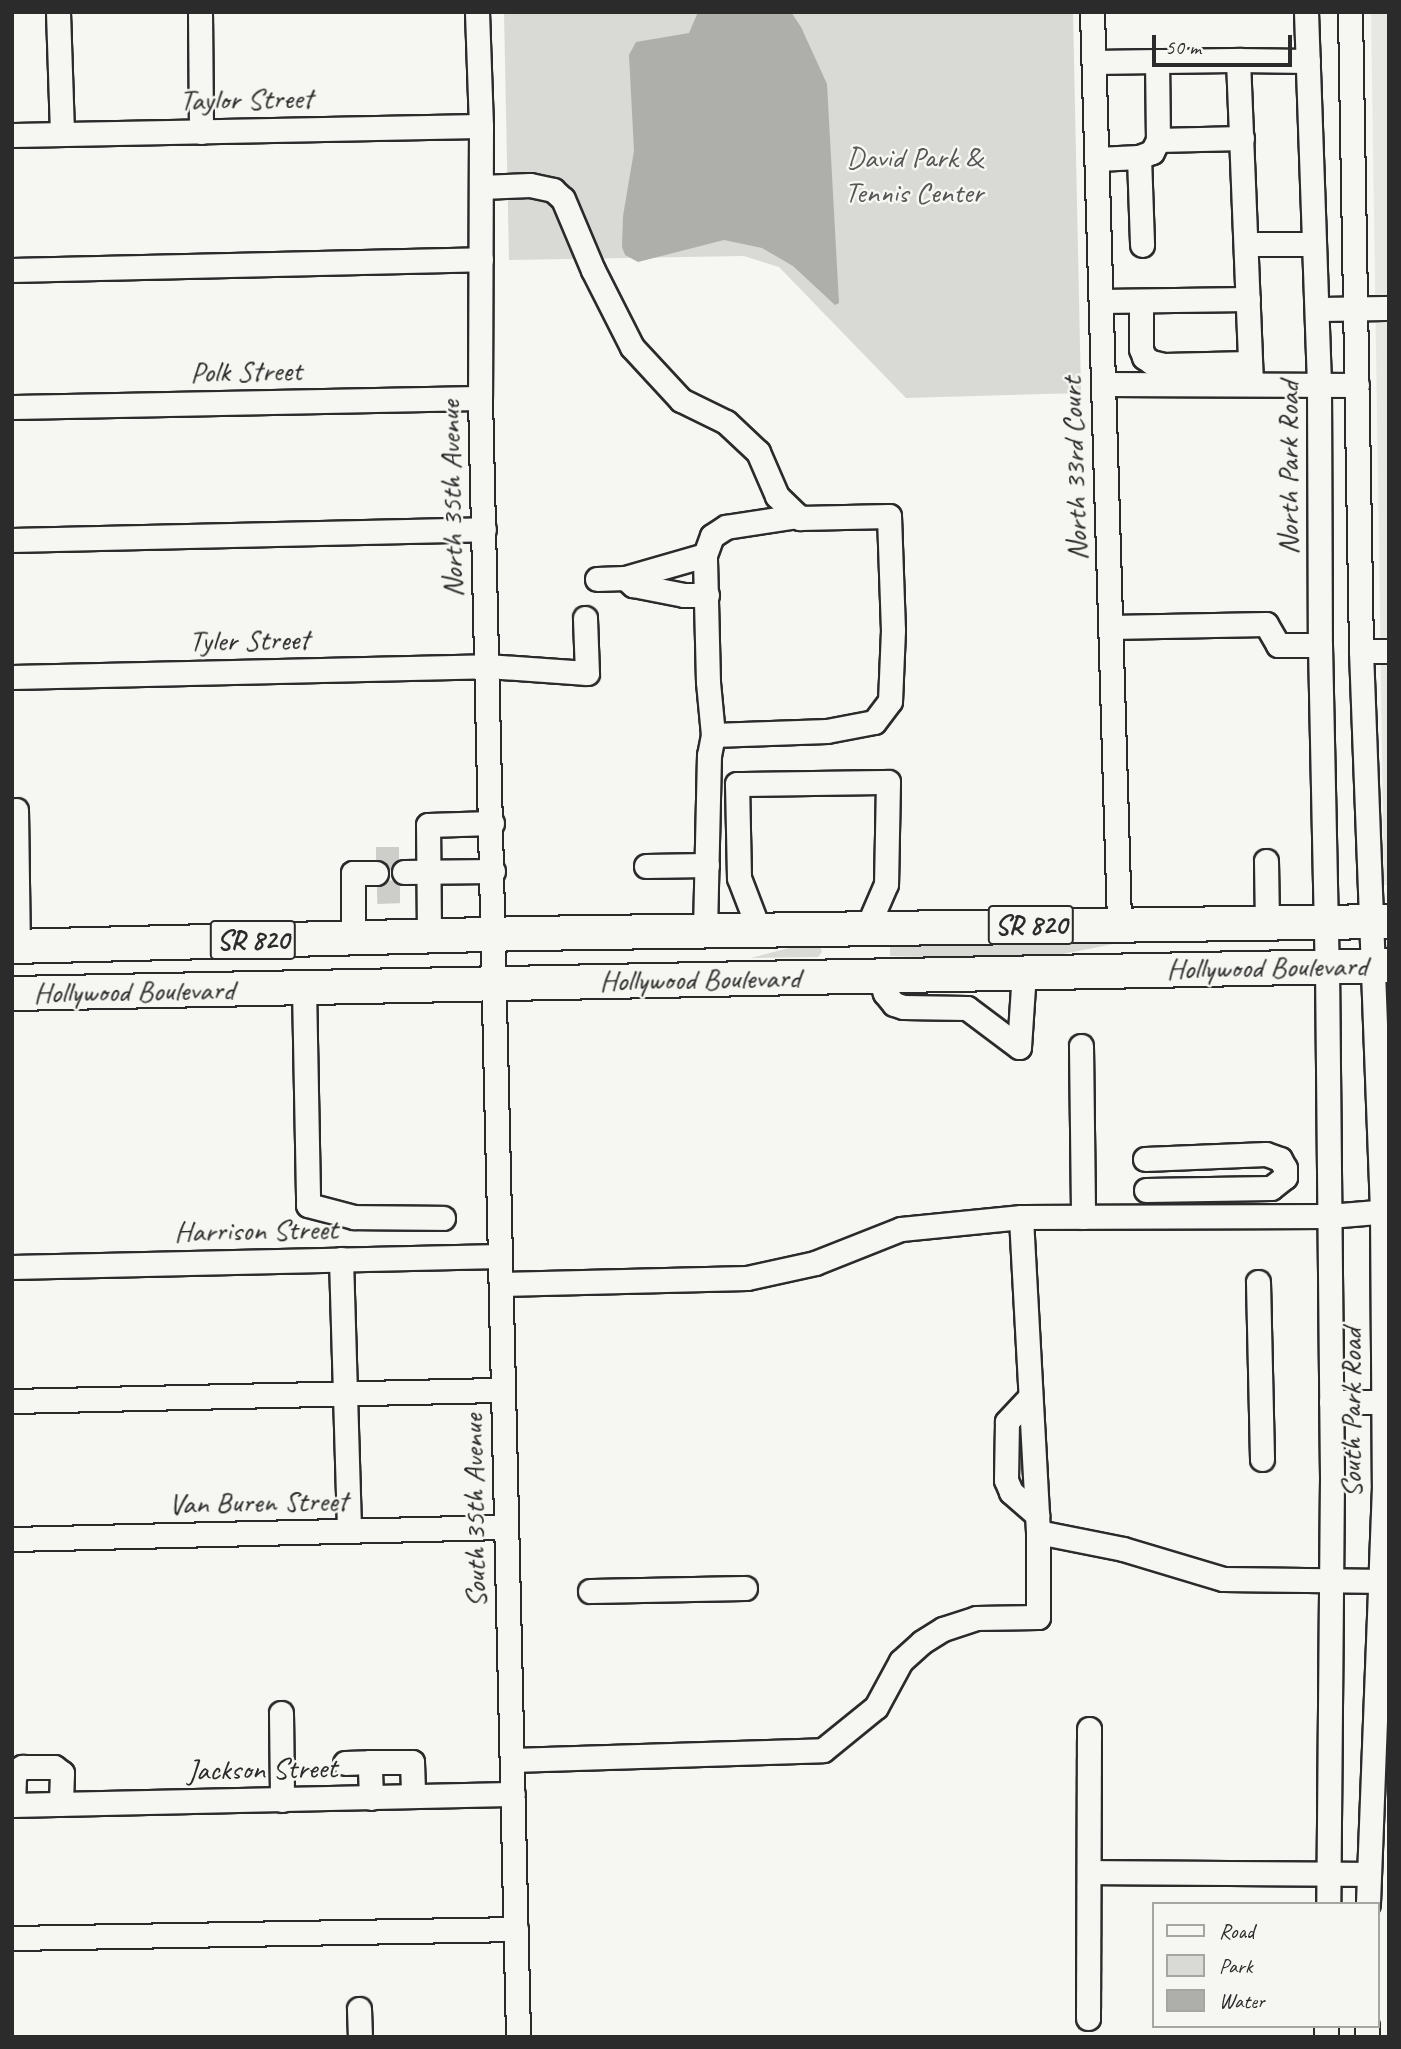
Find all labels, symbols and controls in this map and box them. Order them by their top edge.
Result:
scale bar [1156,21,1296,65]
text: 50 m [1165,34,1201,60]
street label: Taylor Street [179,80,313,118]
park label: David Park & Tennis Center [845,139,983,210]
street label: Polk Street [190,352,302,390]
street label: North 33rd Court [1053,377,1095,561]
street label: North Park Road [1270,380,1306,556]
street label: North 35th Avenue [431,400,471,598]
street label: Tyler Street [188,621,310,659]
road number: SR 820 [987,900,1075,950]
road number: SR 820 [209,916,297,964]
street label: Hollywood Boulevard [1166,947,1368,987]
street label: Hollywood Boulevard [599,959,801,999]
street label: Hollywood Boulevard [33,971,235,1011]
street label: Harrison Street [174,1211,338,1249]
street label: South Park Road [1333,1327,1369,1499]
street label: South 35th Avenue [454,1414,494,1608]
street label: Van Buren Street [167,1482,349,1522]
street label: Jackson Street [186,1750,338,1788]
legend [1152,1902,1380,2028]
text: Road [1219,1918,1254,1944]
text: Park [1219,1953,1252,1979]
text: Water [1219,1988,1265,2014]

